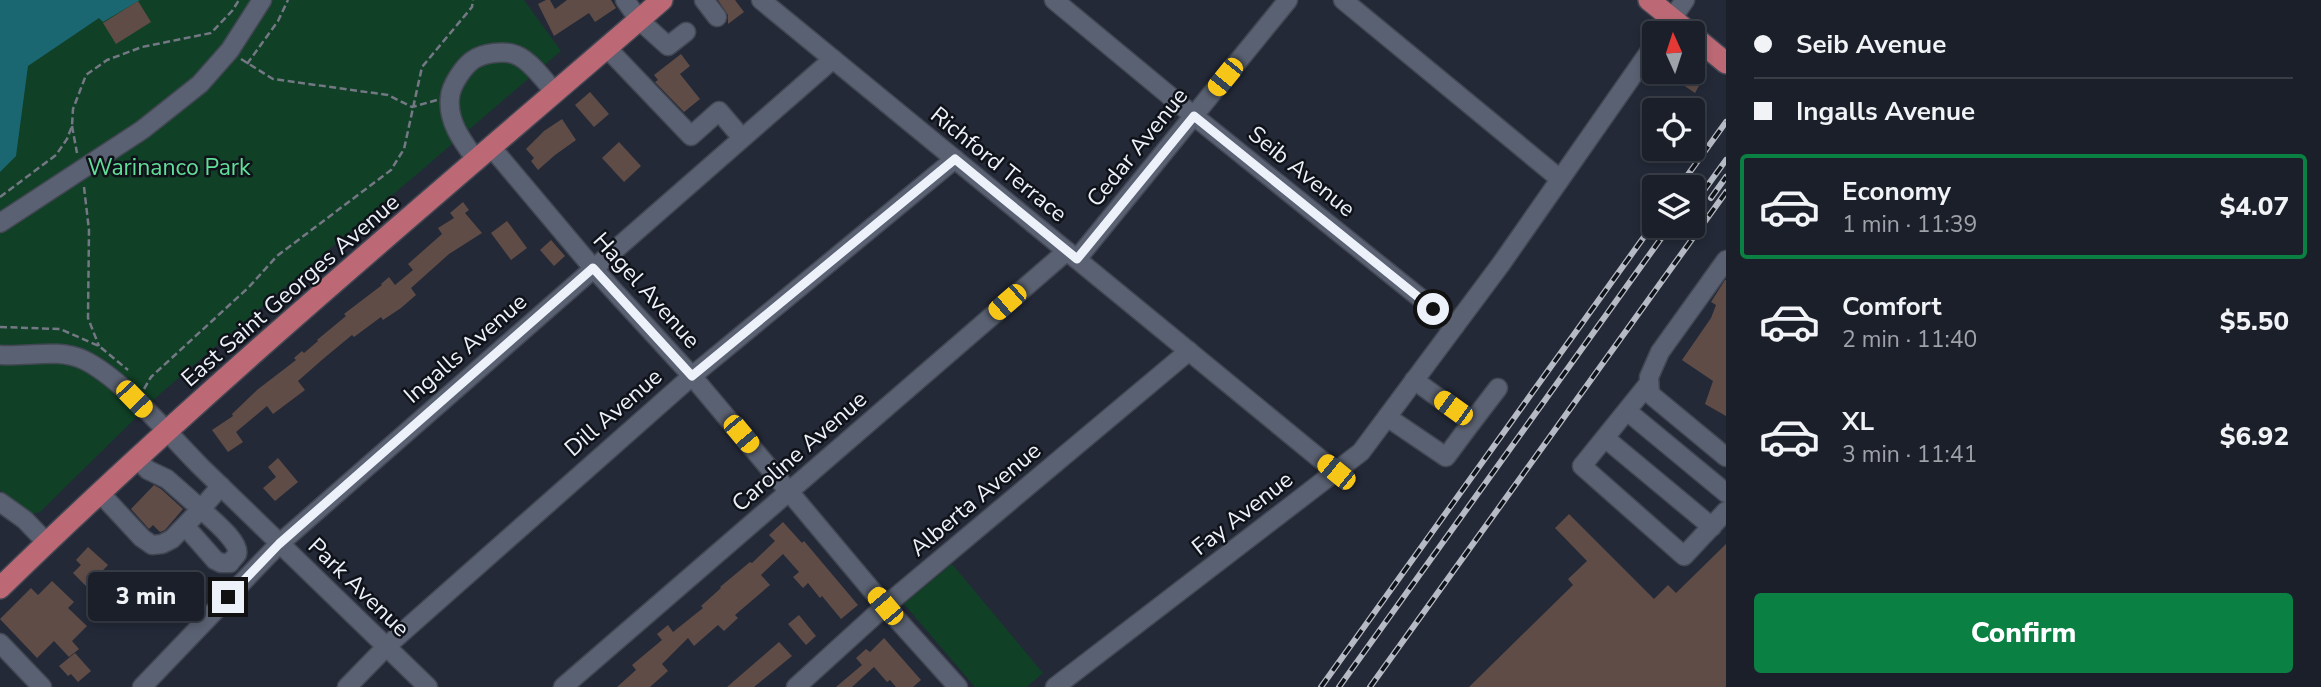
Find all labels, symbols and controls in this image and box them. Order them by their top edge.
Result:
north arrow [1642,21,1704,84]
map controls [1642,21,1705,238]
text: Seib Avenue [1796,27,1946,62]
car [1204,54,1247,100]
street label: Cedar Avenue [1080,81,1195,213]
text: Ingalls Avenue [1796,94,1975,129]
button: locate [1642,98,1705,161]
street label: Richford Terrace [924,100,1074,229]
street label: Seib Avenue [1242,119,1362,224]
park label: Warinanco Park [87,152,251,183]
text: Economy [1842,174,1951,209]
button: layers [1642,175,1705,238]
icon: car [1758,175,1821,238]
street label: East Saint Georges Avenue [175,187,406,394]
text: $4.07 [2220,189,2289,224]
text: 1 min · 11:39 [1842,209,1977,240]
street label: Hagel Avenue [586,226,707,355]
car [985,280,1030,324]
street label: Ingalls Avenue [397,286,533,410]
text: Comfort [1842,289,1942,324]
icon: car [1758,290,1821,353]
route start [1417,293,1449,325]
text: $5.50 [2220,304,2289,339]
text: 2 min · 11:40 [1842,324,1977,355]
street label: Dill Avenue [558,361,669,464]
car [112,377,157,421]
street label: Caroline Avenue [725,384,874,519]
car [1430,387,1477,429]
text: XL [1842,404,1874,439]
icon: car [1758,405,1821,468]
car [720,411,763,457]
text: $6.92 [2220,419,2289,454]
street label: Alberta Avenue [903,435,1048,563]
text: 3 min · 11:41 [1842,439,1977,470]
car [1314,451,1359,493]
street label: Fay Avenue [1185,464,1299,563]
street label: Park Avenue [301,531,416,644]
callout: 3 min [88,572,204,622]
text: 3 min [116,581,176,612]
route end [212,581,244,613]
car [864,583,907,629]
button: Confirm [1754,593,2293,673]

